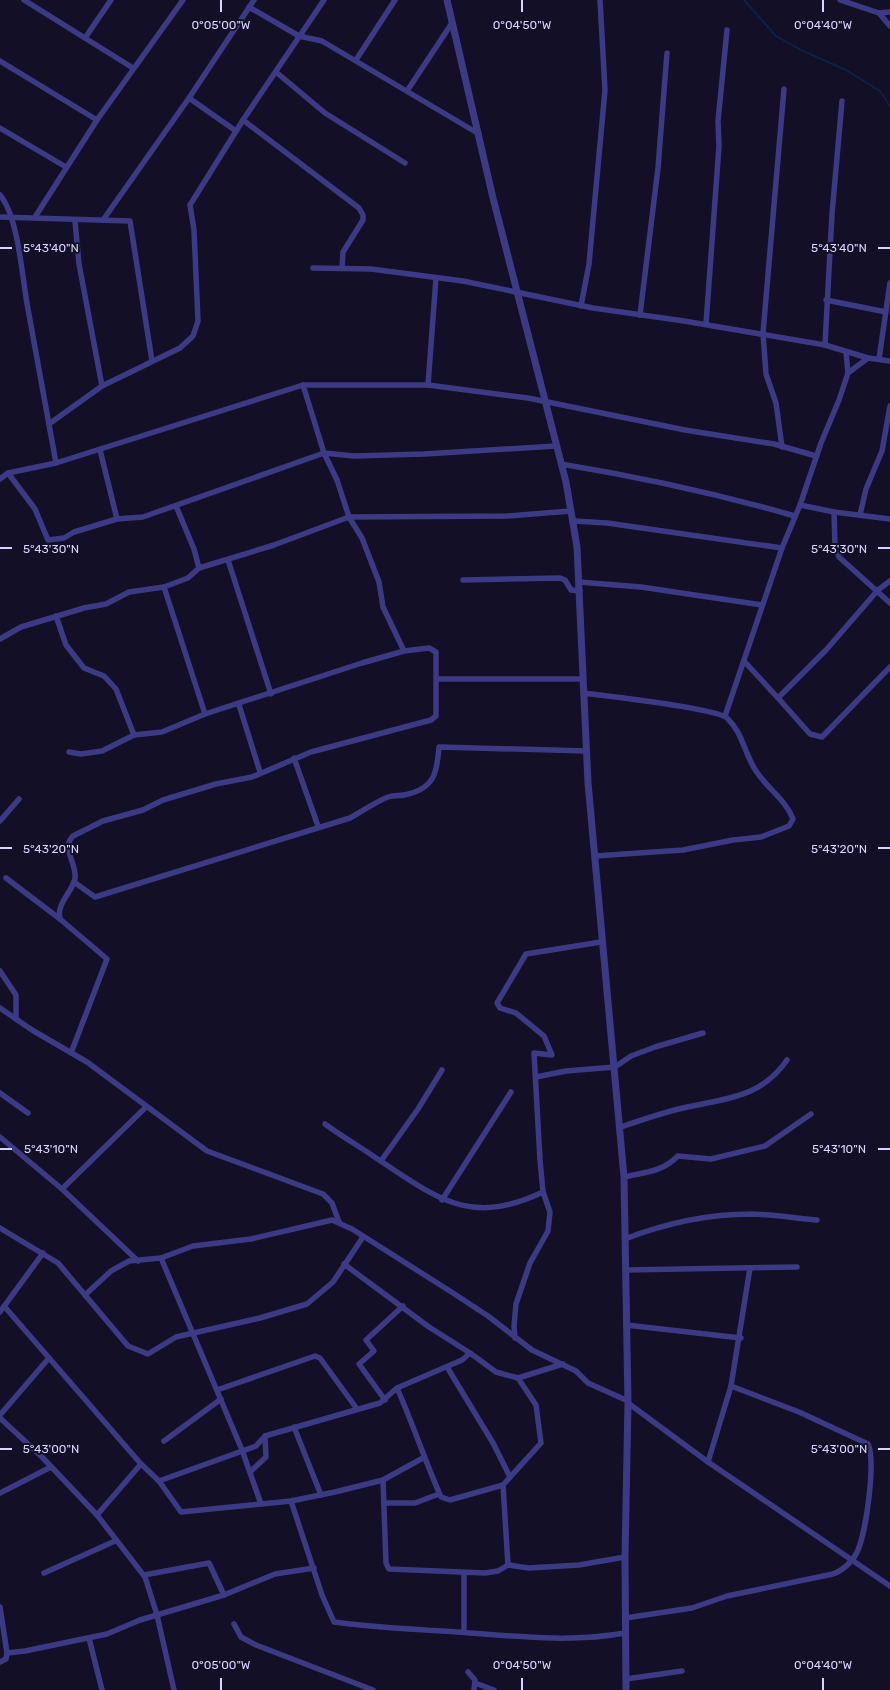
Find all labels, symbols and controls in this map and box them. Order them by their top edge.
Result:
text: 0°05'00"W [192,18,251,32]
text: 0°04'50"W [493,18,552,32]
text: 0°04'40"W [794,18,853,32]
text: 5°43'40"N [23,241,79,255]
text: 5°43'40"N [811,241,867,255]
text: 5°43'30"N [23,542,79,556]
text: 5°43'30"N [811,542,867,556]
text: 5°43'20"N [23,842,79,856]
text: 5°43'20"N [811,842,867,856]
text: 5°43'10"N [24,1142,78,1156]
text: 5°43'10"N [812,1142,866,1156]
text: 5°43'00"N [23,1442,79,1456]
text: 5°43'00"N [811,1442,867,1456]
text: 0°05'00"W [192,1658,251,1672]
text: 0°04'50"W [493,1658,552,1672]
text: 0°04'40"W [794,1658,853,1672]

